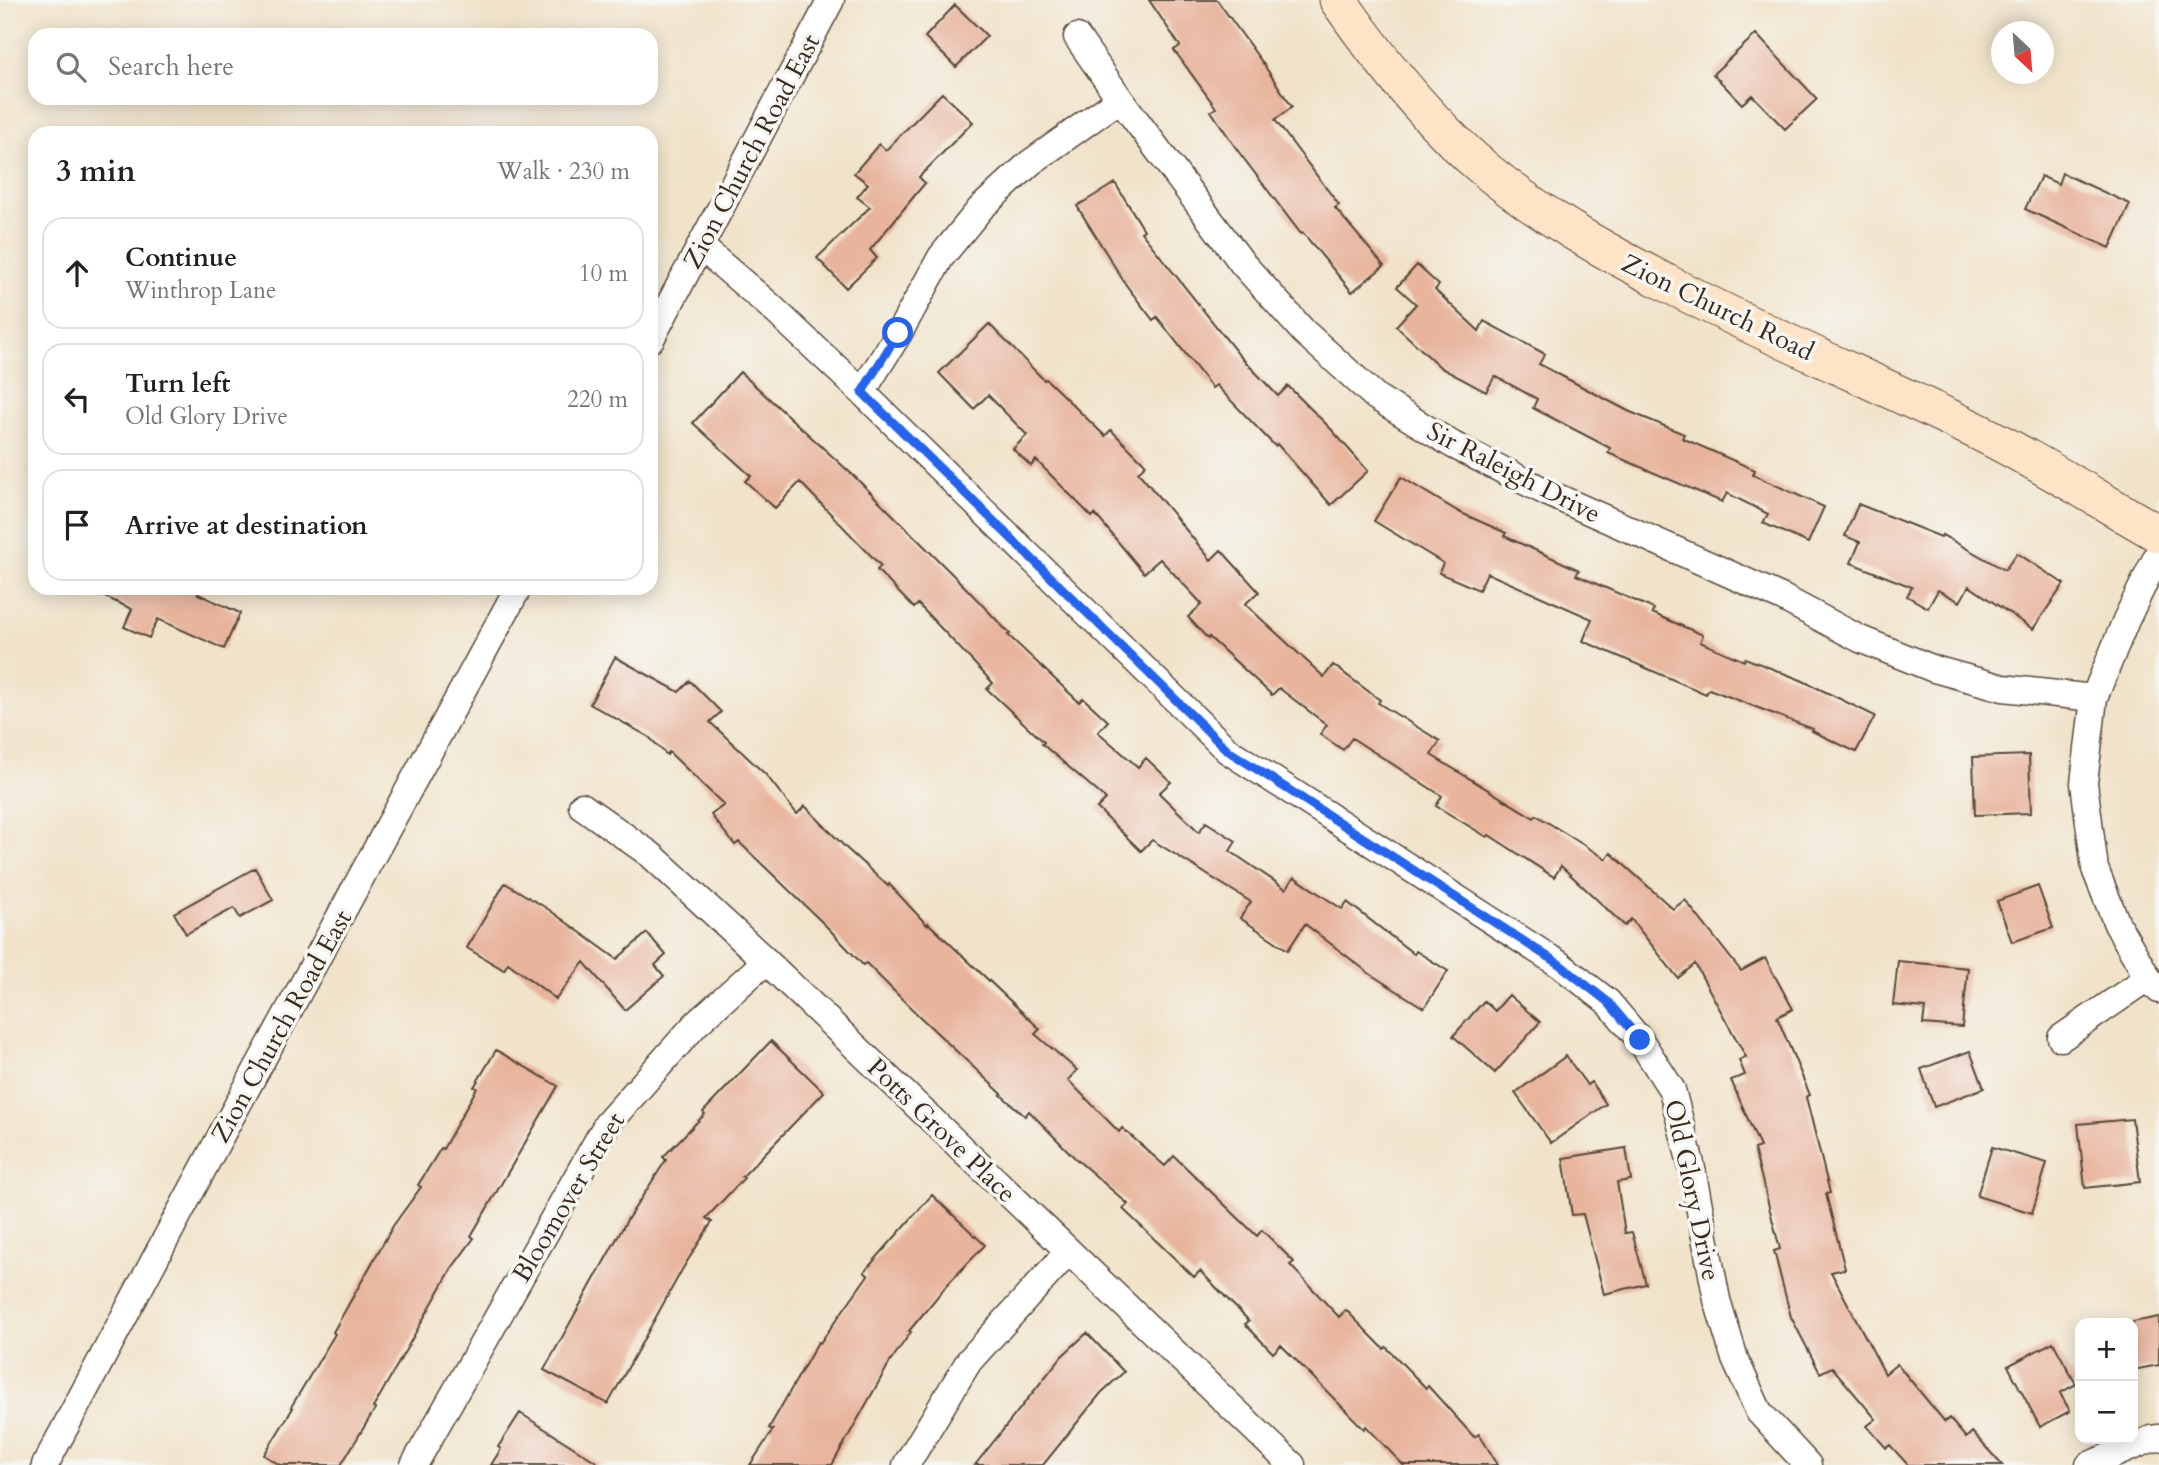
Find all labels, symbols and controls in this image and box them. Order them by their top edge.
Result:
north arrow [1991,21,2054,84]
search box [28,28,658,105]
street label: Zion Church Road East [675,28,828,275]
icon: search [52,48,90,86]
text: Search here [108,49,234,84]
text: 3 min [56,151,136,192]
text: Walk · 230 m [497,156,630,187]
text: Continue [125,240,237,275]
street label: Zion Church Road [1616,246,1820,369]
icon: ahead [58,254,96,292]
text: 10 m [579,258,628,289]
text: Winthrop Lane [125,275,276,306]
route start [882,317,913,348]
text: Turn left [125,366,230,401]
icon: left [58,380,96,418]
text: 220 m [567,384,628,415]
text: Old Glory Drive [125,401,288,432]
street label: Sir Raleigh Drive [1421,414,1607,531]
icon: arrive [58,506,96,544]
text: Arrive at destination [125,508,368,543]
street label: Zion Church Road East [203,904,360,1149]
route end [1624,1024,1655,1055]
street label: Potts Grove Place [860,1050,1024,1210]
street label: Old Glory Drive [1656,1096,1729,1284]
street label: Bloomover Street [504,1106,633,1289]
map controls [2075,1318,2138,1444]
button: + [2075,1318,2138,1381]
button: − [2075,1381,2138,1444]

